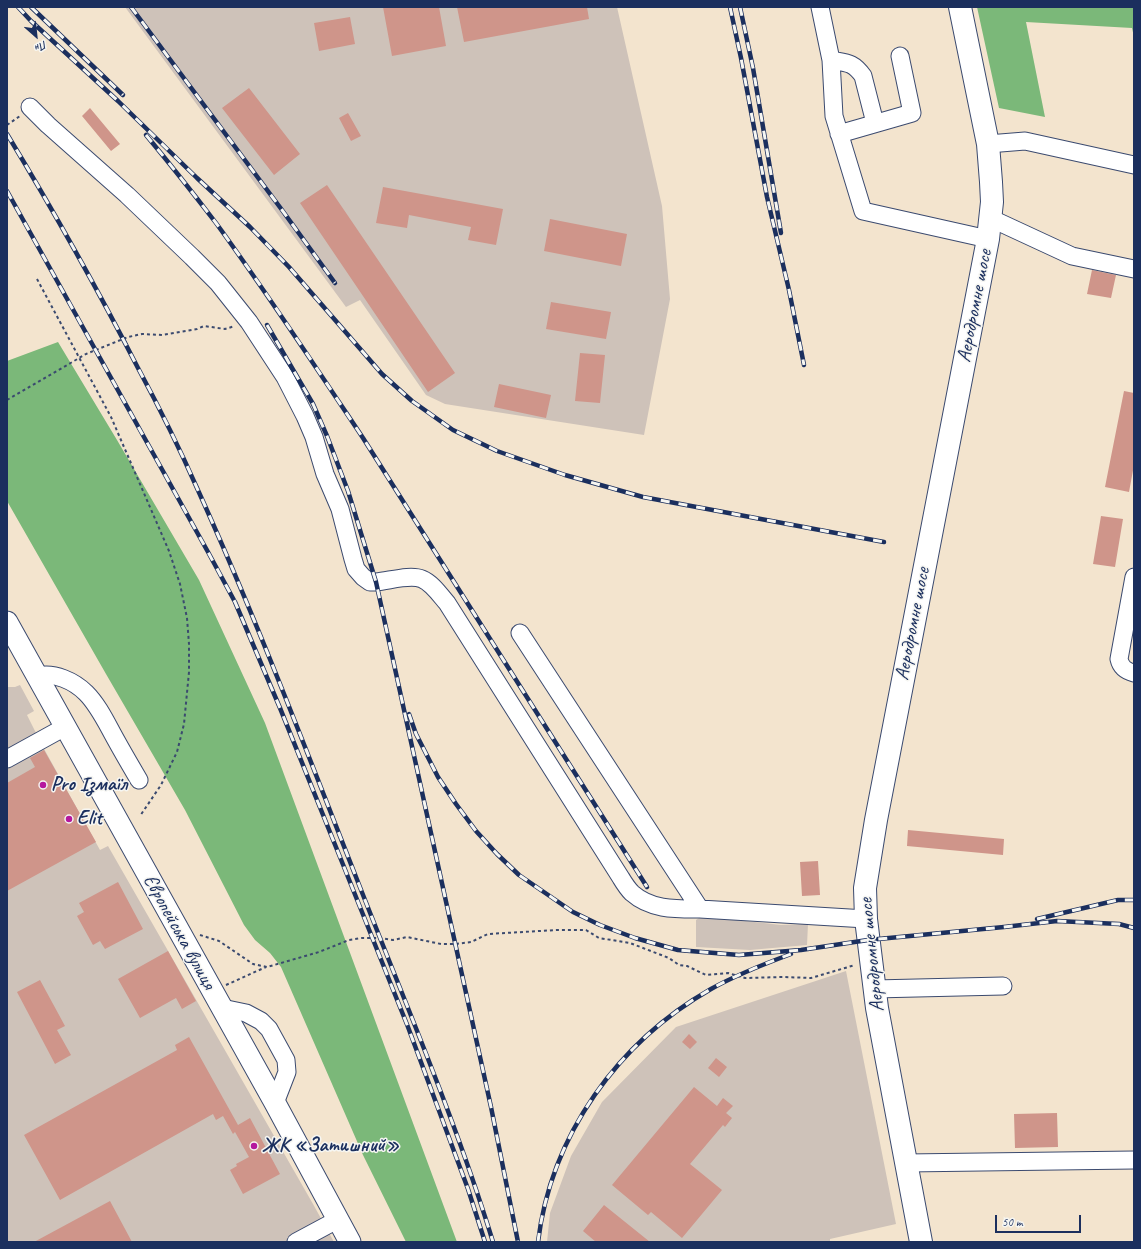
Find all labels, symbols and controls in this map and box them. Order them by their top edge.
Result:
north arrow [16,16,56,56]
text: Пн [33,38,50,56]
street label: Аеродромне шосе [952,248,998,364]
street label: Аеродромне шосе [890,566,936,682]
place label: Pro Ізмаїл [51,773,127,797]
marker: Pro Ізмаїл [38,780,48,790]
place label: Elit [77,807,102,831]
marker: Elit [64,814,74,824]
street label: Європейська вулиця [138,870,220,994]
street label: Аеродромне шосе [854,897,890,1013]
place label: ЖК «Затишний» [262,1134,399,1158]
marker: ЖК «Затишний» [249,1141,259,1151]
scale bar [997,1207,1083,1233]
text: 50 m [1002,1214,1022,1230]

